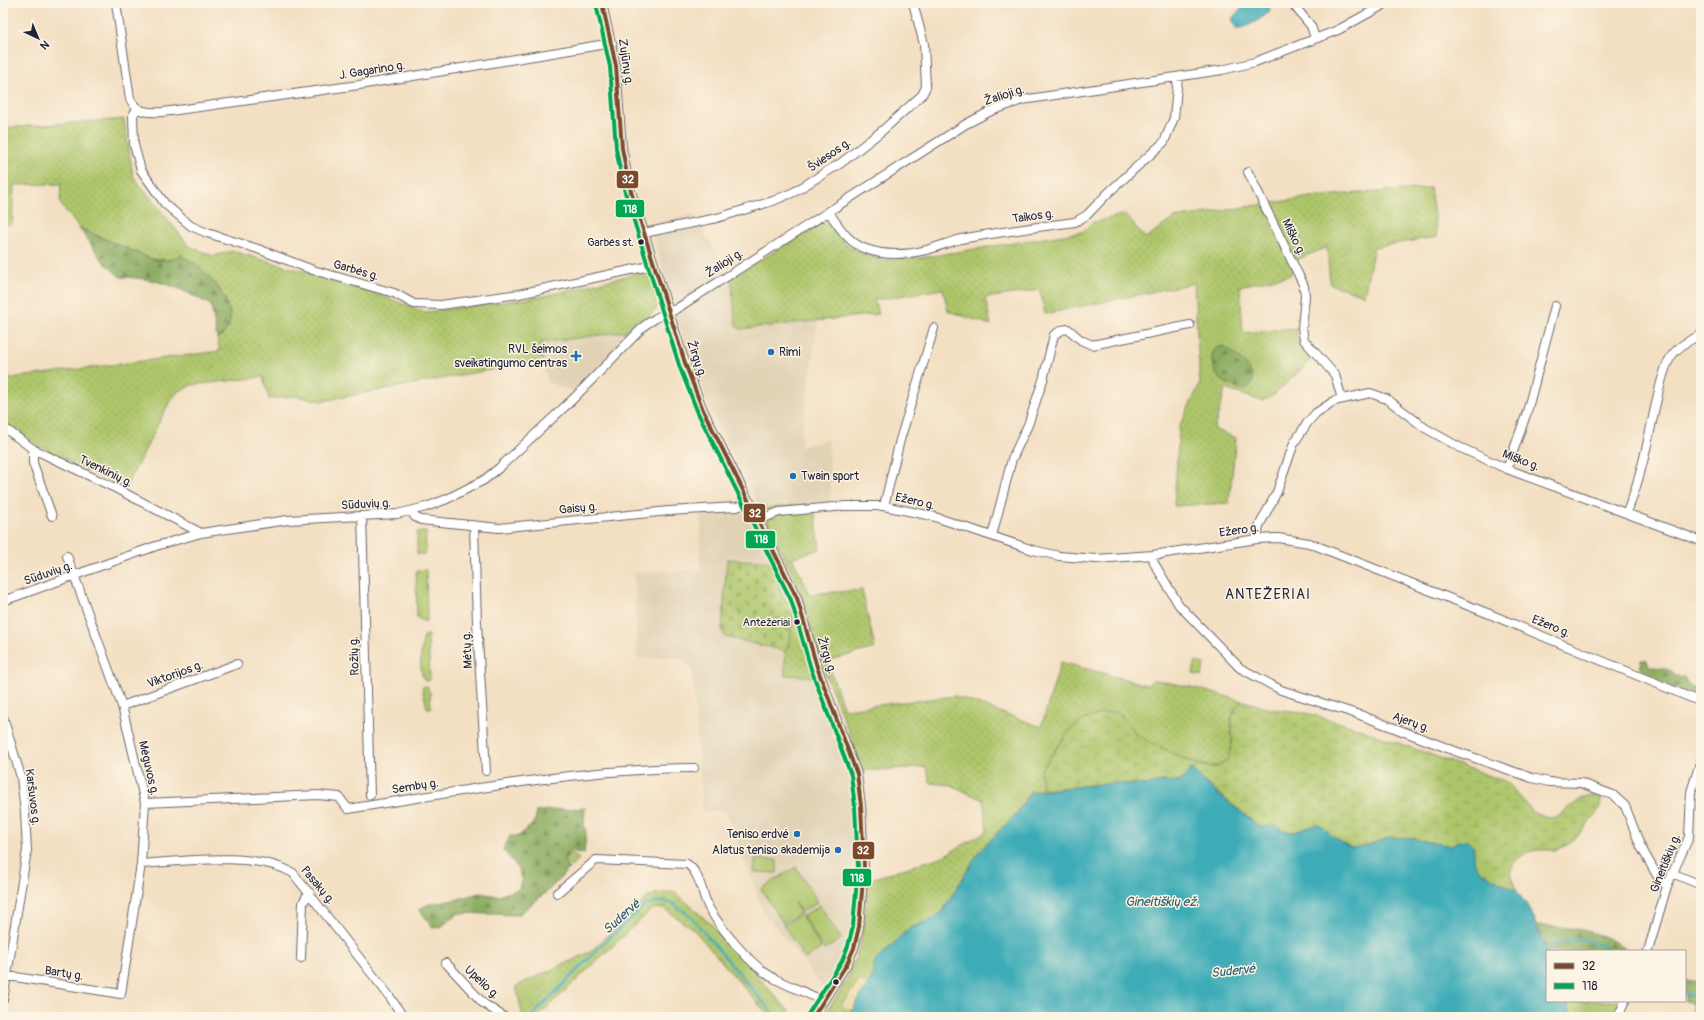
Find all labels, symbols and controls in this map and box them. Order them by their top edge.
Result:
north arrow [18,18,58,58]
text: N [37,38,52,52]
street label: Zujūnų g. [615,38,636,87]
street label: J. Gagarino g. [338,58,406,83]
street label: Žalioji g. [982,81,1026,109]
street label: Šviesos g. [804,134,854,176]
line badge: 32 [616,170,639,189]
text: 32 [622,173,634,186]
line badge: 118 [615,199,645,218]
text: 118 [623,203,638,216]
street label: Taikos g. [1011,206,1055,227]
street label: Miško g. [1278,216,1309,258]
place label: Garbės st. [587,236,634,249]
marker: Garbės st. [636,237,646,247]
street label: Žalioji g. [702,245,746,281]
street label: Garbės g. [331,257,380,284]
street label: Žirgų g. [683,338,711,380]
place label: RVL šeimos sveikatingumo centras [454,342,568,371]
place label: Rimi [779,345,801,360]
marker: Rimi [766,347,776,357]
marker: RVL šeimos sveikatingumo centras [570,350,582,362]
street label: Miško g. [1500,447,1542,474]
street label: Tvenkinių g. [77,452,135,491]
place label: Twain sport [801,469,859,484]
marker: Twain sport [788,471,798,481]
street label: Ežero g. [894,490,936,513]
street label: Sūduvių g. [341,496,391,513]
street label: Gaisų g. [558,499,598,518]
line badge: 32 [743,503,766,523]
text: 32 [749,507,761,520]
street label: Ežero g. [1218,520,1260,541]
line badge: 118 [745,530,776,549]
text: 118 [754,533,769,546]
street label: Sūduvių g. [22,558,74,589]
district label: ANTEŽERIAI [1225,586,1311,603]
street label: Ežero g. [1529,612,1572,641]
place label: Antežeriai [743,616,790,629]
marker: Antežeriai [792,617,802,627]
street label: Mėtų g. [459,631,476,669]
street label: Žirgų g. [813,634,841,676]
street label: Rožių g. [346,636,363,676]
street label: Viktorijos g. [145,657,205,691]
street label: Ajerų g. [1390,709,1431,736]
street label: Mėguvos g. [135,739,162,797]
street label: Karšuvos g. [22,768,43,826]
street label: Sembų g. [391,775,439,798]
place label: Teniso erdvė [726,827,789,842]
marker: Teniso erdvė [792,829,802,839]
street label: Gineitiškių g. [1647,832,1684,895]
line badge: 32 [852,841,875,860]
place label: Alatus teniso akademija [712,843,830,858]
text: 32 [857,844,869,857]
marker: Alatus teniso akademija [833,845,843,855]
street label: Pasakų g. [297,863,338,907]
line badge: 118 [842,868,872,887]
text: 118 [850,872,865,885]
water label: Gineitiškių ež. [1125,894,1199,910]
water label: Sudervė [600,895,644,938]
legend [1546,950,1686,1002]
text: 32 [1582,959,1596,974]
water label: Sudervė [1210,961,1257,981]
street label: Upelio g. [461,962,502,1002]
street label: Bartų g. [43,963,84,984]
unlabelled marker [831,977,841,987]
text: 118 [1582,979,1597,994]

